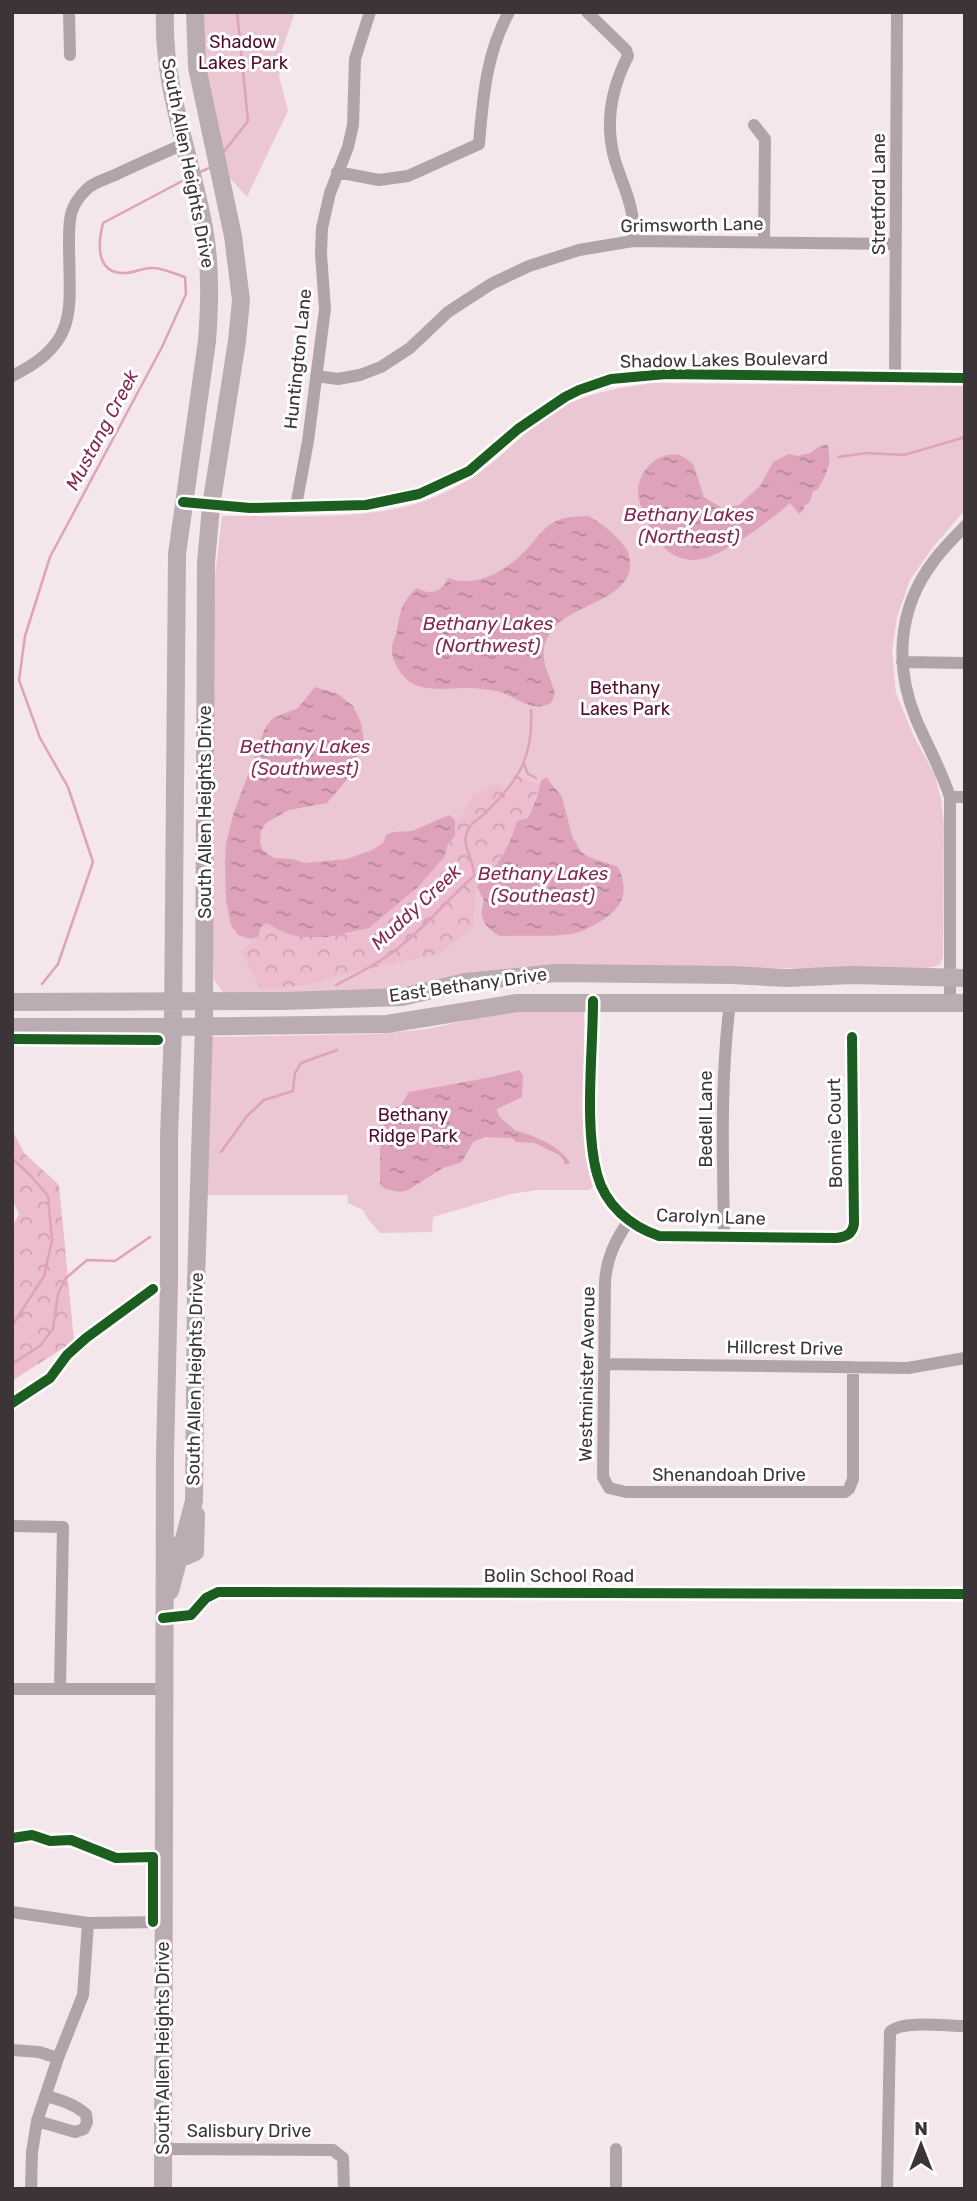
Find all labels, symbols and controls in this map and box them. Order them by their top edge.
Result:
park label: Shadow Lakes Park [198,31,289,74]
street label: South Allen Heights Drive [157,56,219,270]
street label: Stretford Lane [868,133,890,255]
street label: Grimsworth Lane [620,213,764,237]
street label: Huntington Lane [280,288,316,430]
street label: Shadow Lakes Boulevard [620,347,828,373]
water label: Mustang Creek [61,366,143,494]
water label: Bethany Lakes (Northeast) [624,503,755,548]
water label: Bethany Lakes (Northwest) [423,612,554,657]
park label: Bethany Lakes Park [580,677,671,720]
street label: South Allen Heights Drive [194,705,216,919]
water label: Bethany Lakes (Southwest) [240,735,371,780]
water label: Muddy Creek [366,859,466,955]
water label: Bethany Lakes (Southeast) [478,862,609,907]
street label: East Bethany Drive [388,963,548,1007]
street label: Bedell Lane [695,1070,717,1168]
street label: Bonnie Court [823,1078,847,1188]
park label: Bethany Ridge Park [368,1104,458,1147]
street label: Carolyn Lane [656,1204,766,1230]
street label: South Allen Heights Drive [182,1272,208,1486]
street label: Westminister Avenue [574,1286,600,1462]
street label: Hillcrest Drive [727,1336,843,1360]
street label: Shenandoah Drive [652,1464,806,1486]
street label: Bolin School Road [484,1565,634,1587]
street label: South Allen Heights Drive [152,1941,174,2155]
north arrow [886,2110,956,2180]
text: N [914,2117,928,2140]
street label: Salisbury Drive [187,2120,311,2142]

